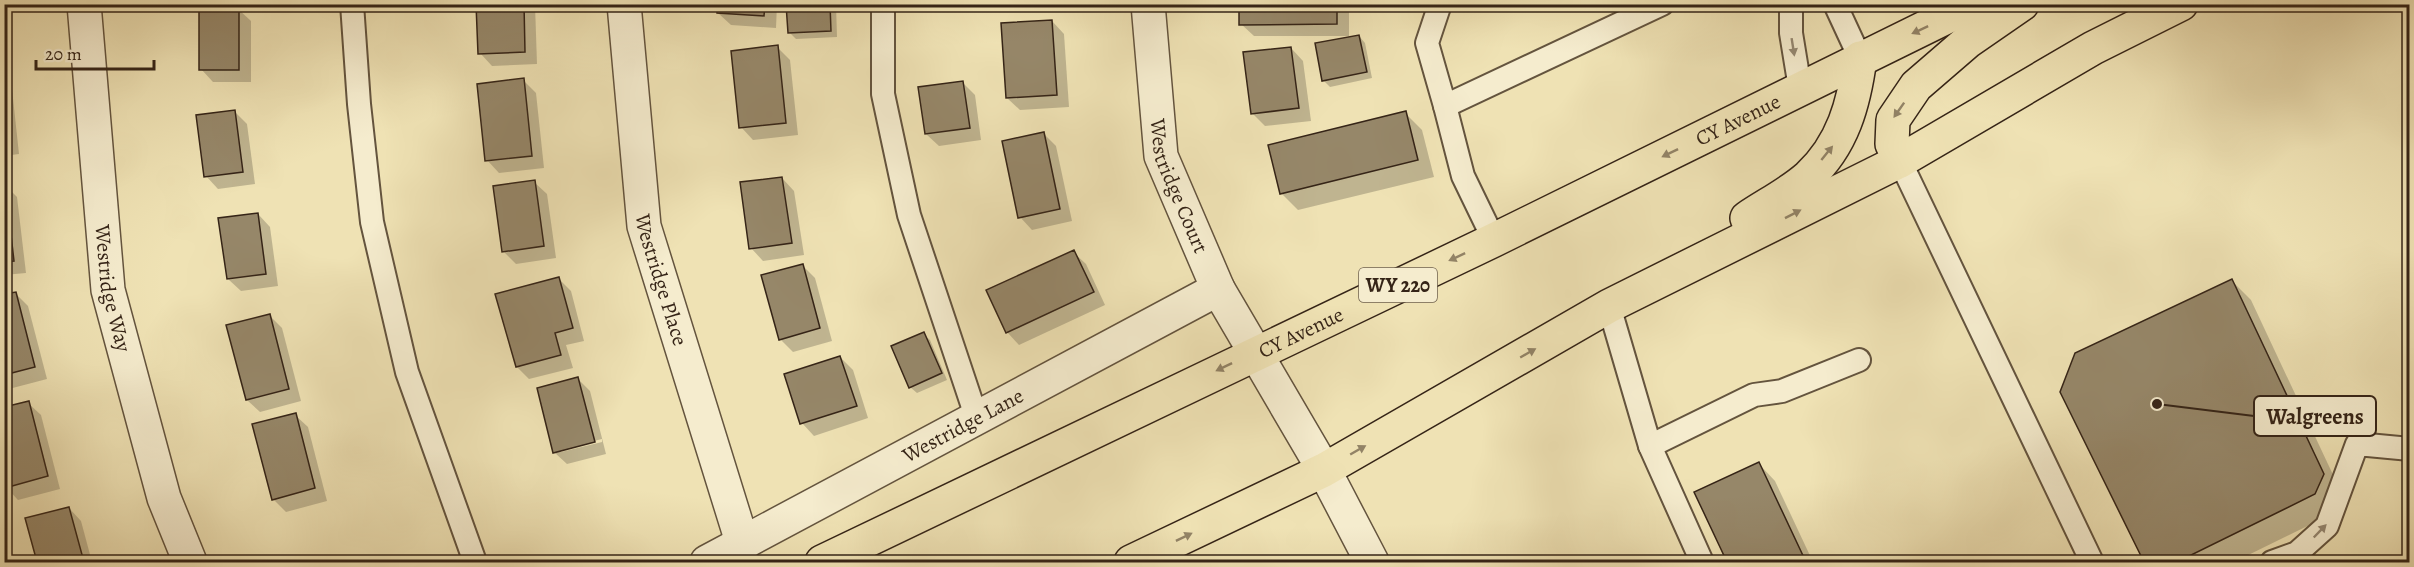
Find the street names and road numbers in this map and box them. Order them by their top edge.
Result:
street label: CY Avenue [1691,87,1785,153]
street label: Westridge Court [1144,117,1215,257]
street label: Westridge Place [629,212,694,349]
street label: Westridge Way [88,223,138,355]
road number: WY 220 [1359,268,1437,302]
street label: CY Avenue [1254,300,1348,365]
street label: Westridge Lane [896,382,1028,470]

